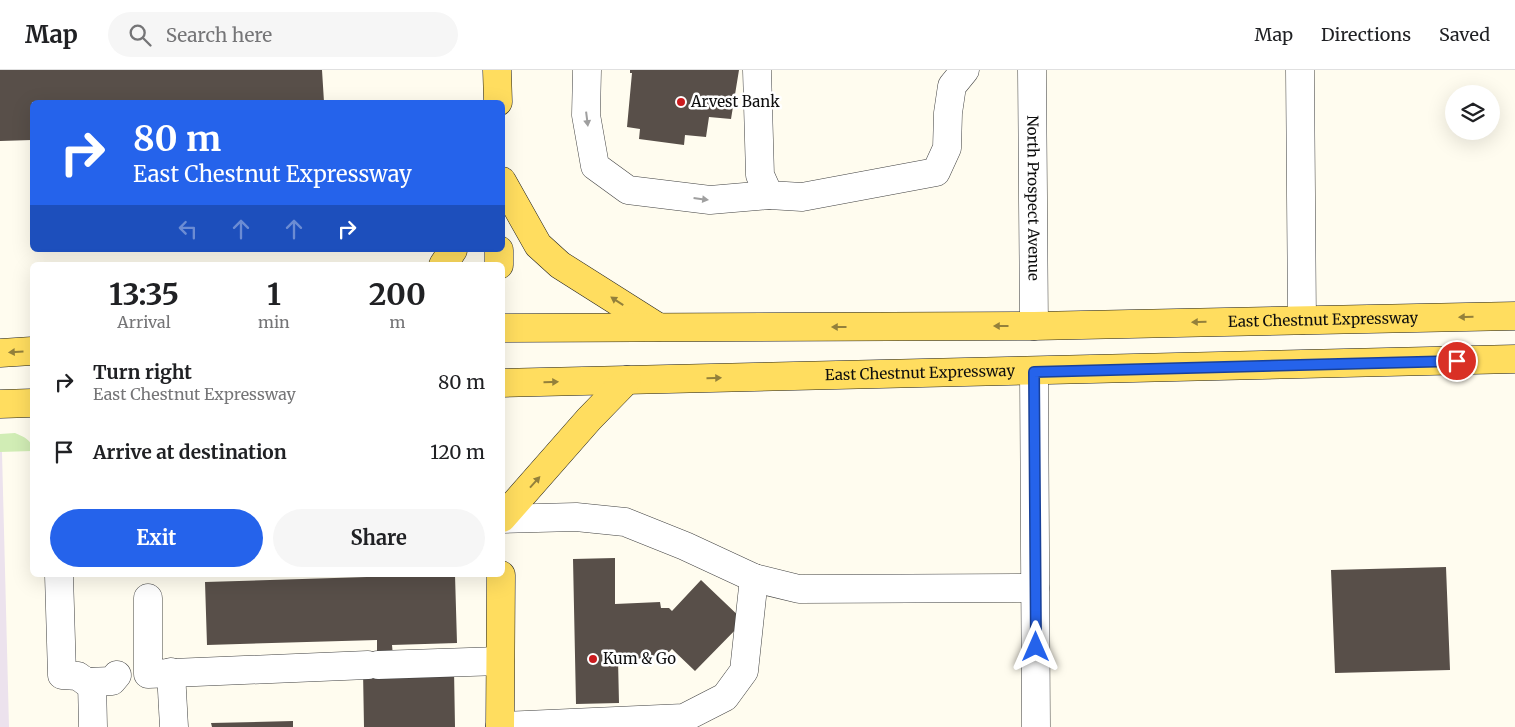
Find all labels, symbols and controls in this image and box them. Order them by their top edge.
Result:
search box [108,12,458,57]
text: Map [25,19,78,50]
icon: search [126,21,154,49]
text: Search here [166,23,272,47]
text: Map [1255,23,1293,46]
text: Directions [1321,23,1411,46]
text: Saved [1439,23,1490,46]
map controls [1445,85,1500,140]
button: layers [1445,85,1500,140]
place label: Arvest Bank [690,92,780,111]
marker: Arvest Bank [675,96,687,108]
one-way arrow [583,111,591,127]
street label: North Prospect Avenue [1023,115,1044,281]
text: 80 m [133,117,221,161]
icon: right [50,120,115,185]
text: East Chestnut Expressway [133,160,412,188]
one-way arrow [694,195,710,203]
icon: left [174,215,202,243]
icon: ahead [227,215,255,243]
icon: ahead [280,215,308,243]
icon: right [333,215,361,243]
text: 13:35 [109,275,179,313]
text: 1 [267,275,281,313]
text: 200 [369,275,426,313]
one-way arrow [610,296,623,306]
street label: East Chestnut Expressway [1228,308,1419,331]
text: Arrival [117,312,171,332]
text: min [258,312,290,332]
text: m [389,312,405,332]
one-way arrow [1458,313,1474,321]
one-way arrow [1191,319,1207,327]
one-way arrow [993,322,1009,330]
one-way arrow [831,323,847,331]
pin [1436,340,1478,382]
icon: arrive [1443,347,1471,375]
one-way arrow [8,349,24,357]
text: Turn right [93,360,192,384]
street label: East Chestnut Expressway [825,361,1015,384]
icon: right [50,368,78,396]
text: 80 m [438,370,485,394]
one-way arrow [706,374,722,382]
one-way arrow [543,377,559,385]
text: East Chestnut Expressway [93,384,296,404]
icon: arrive [50,438,78,466]
text: Arrive at destination [93,440,287,464]
text: 120 m [430,440,485,464]
one-way arrow [529,476,541,488]
button: Exit [50,509,263,567]
button: Share [273,509,485,567]
position arrow [1009,620,1061,672]
place label: Kum & Go [603,649,676,668]
marker: Kum & Go [587,653,599,665]

